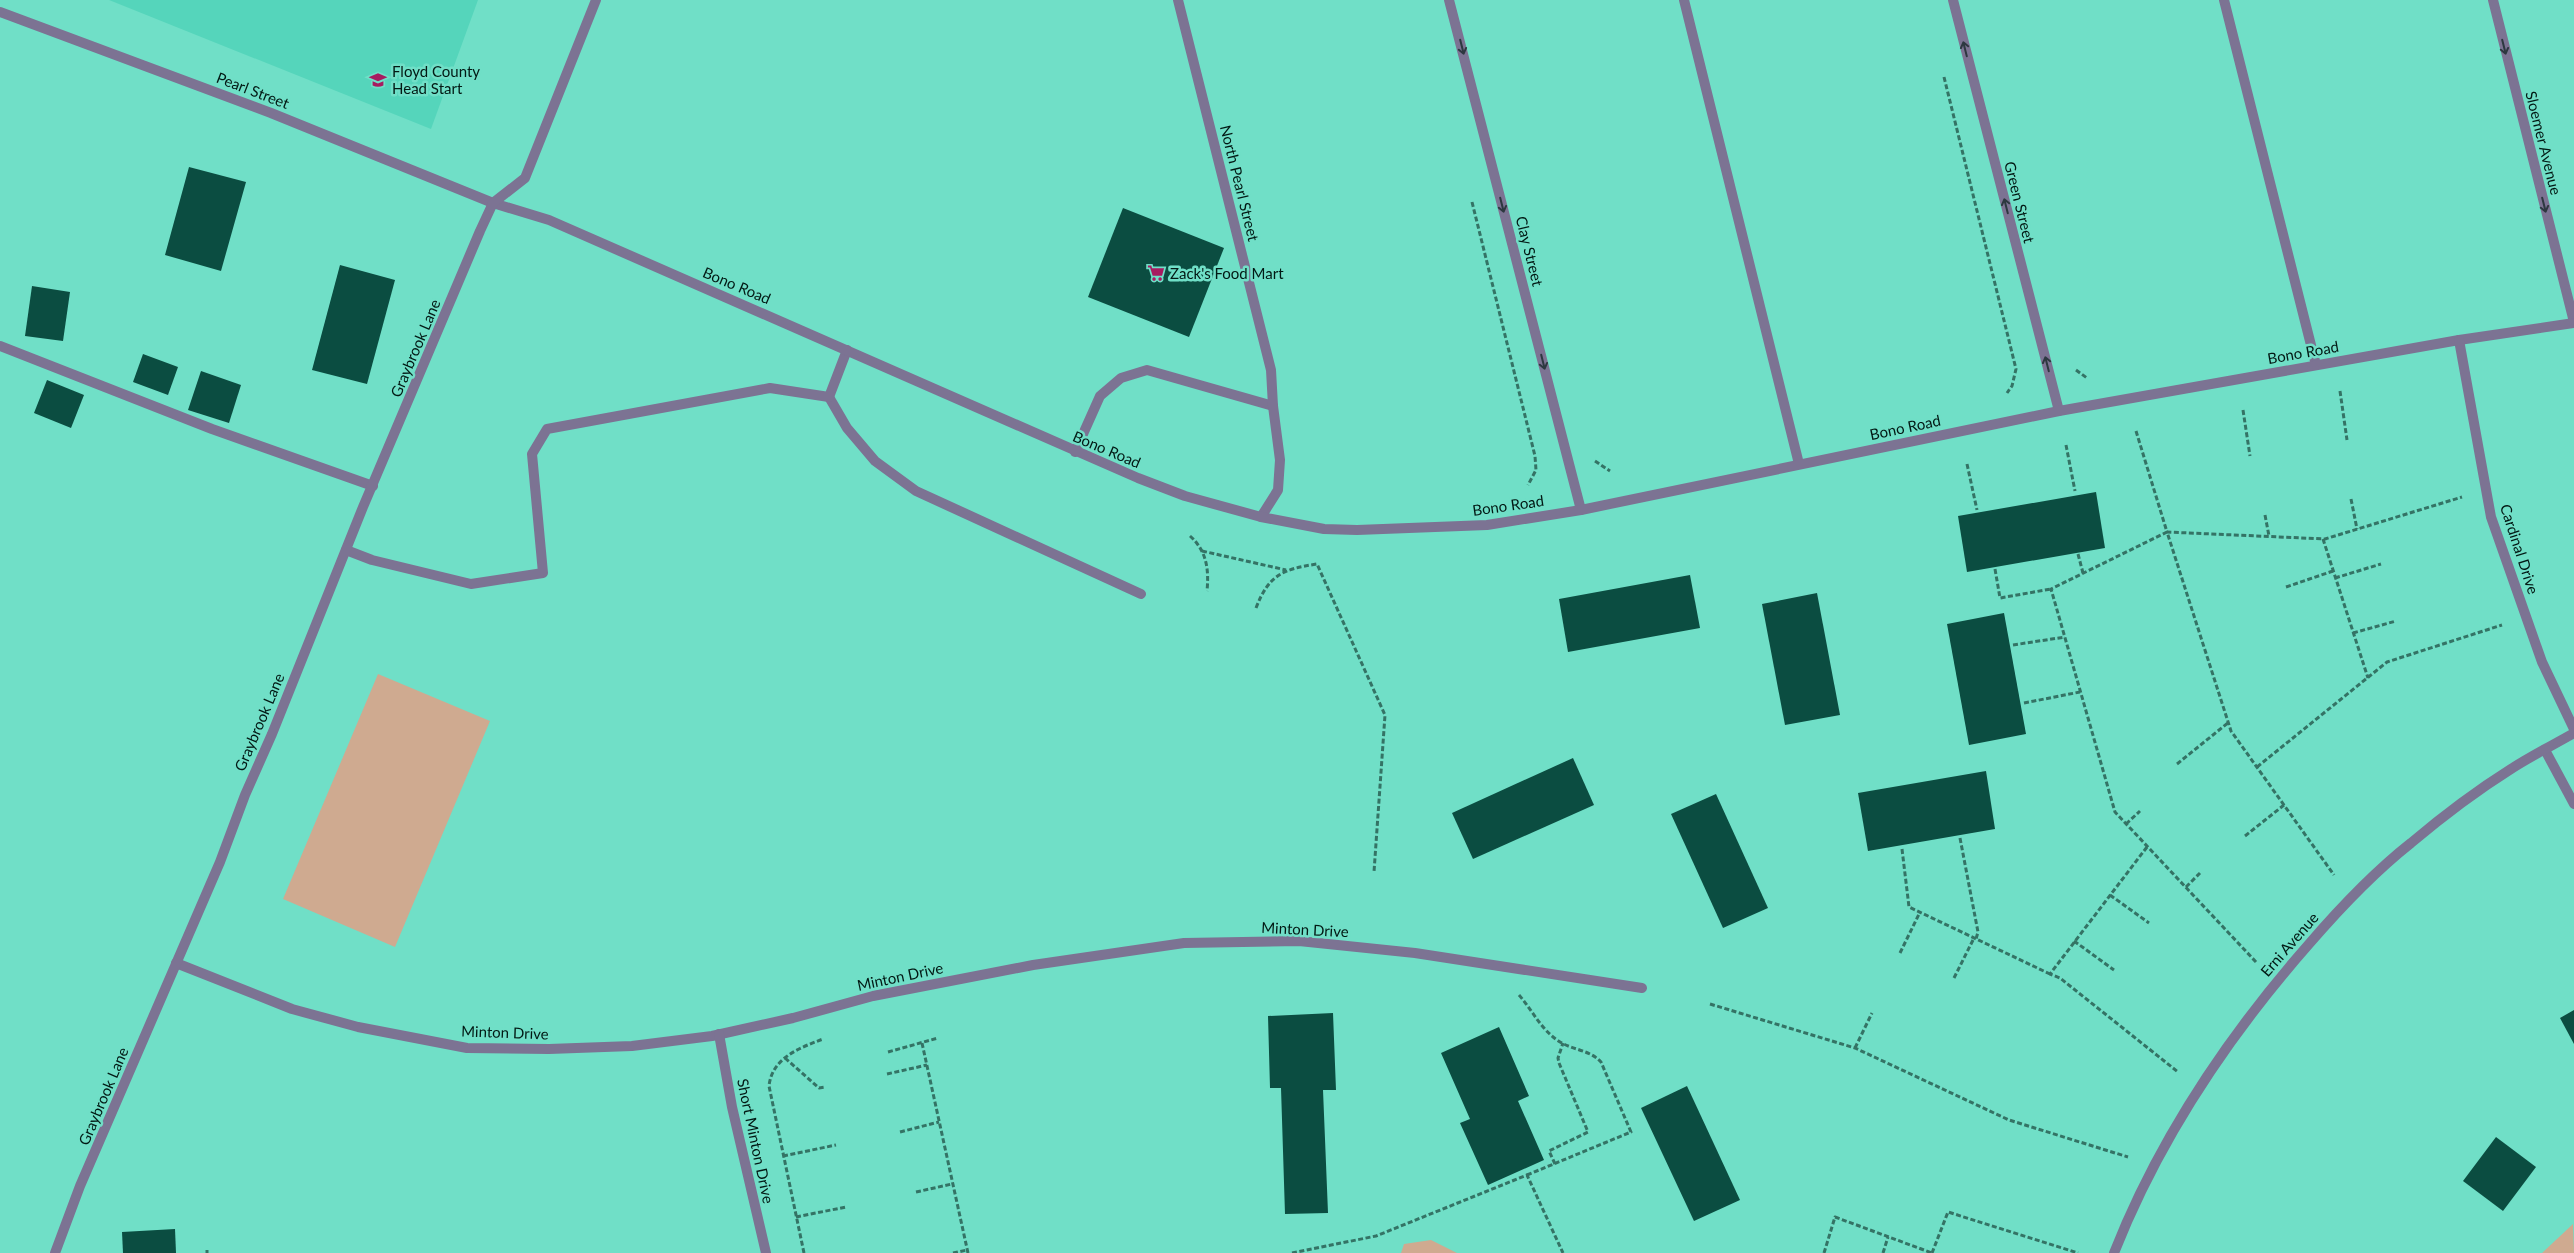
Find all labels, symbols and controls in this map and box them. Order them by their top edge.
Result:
one-way arrow [1457,39,1467,55]
one-way arrow [2500,39,2510,55]
one-way arrow [1960,41,1969,57]
place label: Floyd County Head Start [392,62,480,97]
street label: Pearl Street [214,68,292,112]
school or university icon: Floyd County Head Start [368,70,388,90]
street label: Sloemer Avenue [2522,89,2566,197]
street label: North Pearl Street [1217,123,1263,244]
street label: Green Street [2001,159,2039,245]
one-way arrow [1498,196,1507,212]
one-way arrow [2540,196,2550,212]
one-way arrow [2001,199,2010,215]
street label: Clay Street [1513,214,1548,288]
street label: Bono Road [700,263,774,307]
supermarket icon: Zack's Food Mart [1146,263,1166,283]
place label: Zack's Food Mart [1170,264,1284,282]
street label: Graybrook Lane [386,296,444,400]
street label: Bono Road [2266,337,2340,367]
one-way arrow [1539,353,1548,369]
one-way arrow [2041,356,2051,372]
street label: Bono Road [1868,411,1942,443]
street label: Bono Road [1070,427,1144,471]
street label: Bono Road [1471,491,1545,519]
street label: Cardinal Drive [2497,502,2543,596]
street label: Graybrook Lane [230,670,288,774]
street label: Erni Avenue [2256,908,2322,980]
street label: Minton Drive [1261,918,1349,940]
street label: Minton Drive [855,958,945,994]
street label: Minton Drive [461,1021,549,1043]
street label: Graybrook Lane [74,1044,132,1148]
street label: Short Minton Drive [734,1077,778,1205]

